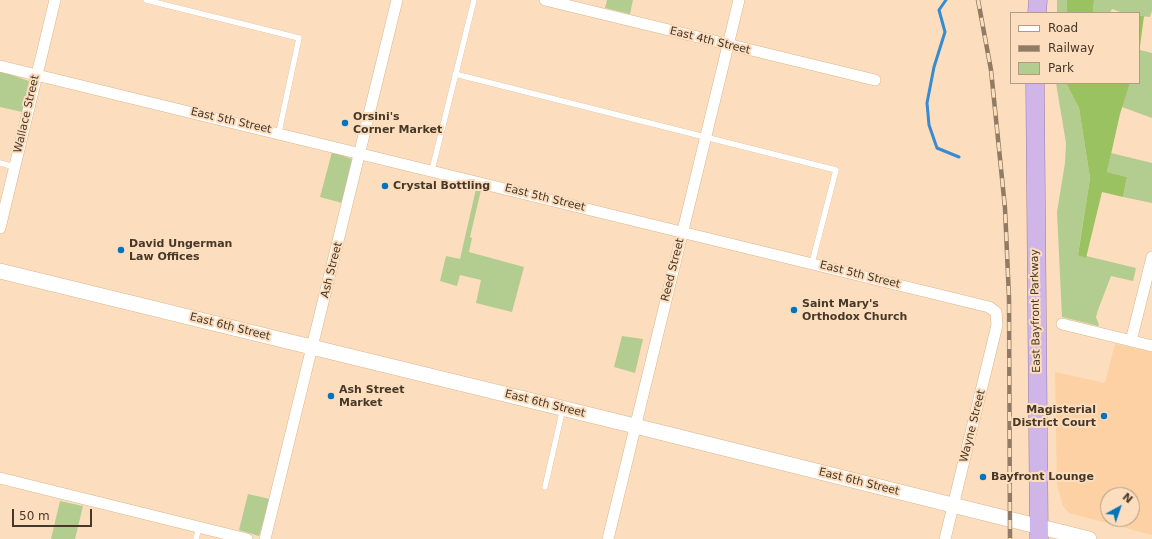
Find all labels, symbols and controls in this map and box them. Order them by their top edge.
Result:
legend [1010,12,1140,84]
text: Road [1048,21,1078,35]
street label: East 4th Street [668,25,752,57]
text: Railway [1048,41,1094,55]
text: Park [1048,61,1074,75]
street label: Wallace Street [12,74,42,154]
street label: East 5th Street [189,105,273,137]
place label: Orsini's Corner Market [353,110,442,136]
marker: Orsini's Corner Market [340,118,350,128]
place label: Crystal Bottling [393,179,490,193]
marker: Crystal Bottling [380,181,390,191]
street label: East 5th Street [503,182,587,214]
place label: David Ungerman Law Offices [129,237,232,263]
street label: Reed Street [659,237,687,303]
street label: Ash Street [319,241,345,299]
marker: David Ungerman Law Offices [116,245,126,255]
street label: East Bayfront Parkway [1028,249,1044,373]
street label: East 5th Street [818,259,902,291]
place label: Saint Mary's Orthodox Church [802,297,907,323]
marker: Saint Mary's Orthodox Church [789,305,799,315]
street label: East 6th Street [188,311,272,343]
place label: Ash Street Market [339,383,405,409]
street label: East 6th Street [503,388,587,420]
street label: Wayne Street [958,388,988,464]
marker: Ash Street Market [326,391,336,401]
place label: Magisterial District Court [1012,403,1096,429]
marker: Magisterial District Court [1099,411,1109,421]
street label: East 6th Street [817,466,901,498]
place label: Bayfront Lounge [991,470,1094,484]
marker: Bayfront Lounge [978,472,988,482]
north arrow [1100,487,1140,527]
text: N [1120,490,1135,506]
scale bar [14,501,94,527]
text: 50 m [19,509,50,523]

